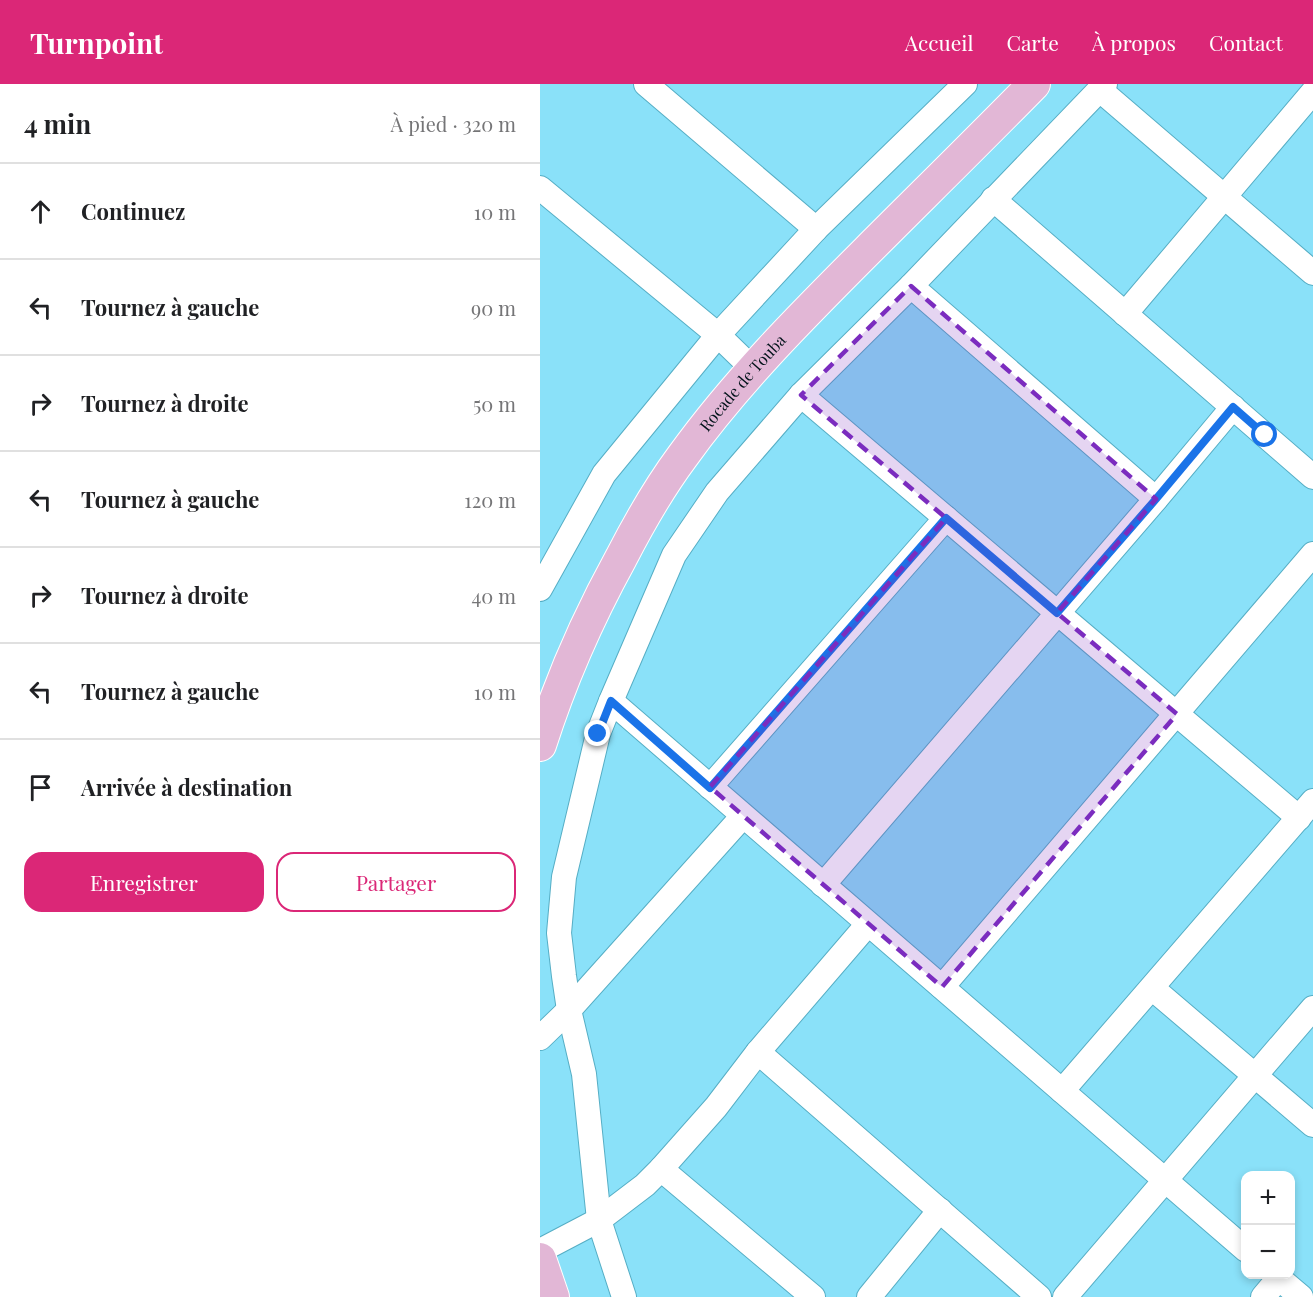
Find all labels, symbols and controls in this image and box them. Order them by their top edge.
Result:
text: Turnpoint [30,24,163,61]
text: Accueil [905,28,973,56]
text: Carte [1006,28,1059,56]
text: À propos [1092,28,1176,56]
text: Contact [1209,28,1283,56]
text: 4 min [24,106,91,141]
text: À pied · 320 m [391,110,516,137]
icon: ahead [24,195,57,228]
text: Continuez [81,196,185,226]
text: 10 m [474,198,516,225]
icon: left [24,291,57,324]
text: Tournez à gauche [81,292,259,322]
text: 90 m [471,294,516,321]
street label: Rocade de Touba [694,330,790,435]
icon: right [24,387,57,420]
text: Tournez à droite [81,388,249,418]
text: 50 m [473,390,516,417]
route start [1251,421,1277,447]
icon: left [24,483,57,516]
text: Tournez à gauche [81,484,259,514]
text: 120 m [464,486,516,513]
icon: right [24,579,57,612]
text: Tournez à droite [81,580,249,610]
text: 40 m [471,582,516,609]
icon: left [24,675,57,708]
text: Tournez à gauche [81,676,259,706]
text: 10 m [474,678,516,705]
route end [584,720,610,746]
icon: arrive [24,771,57,804]
text: Arrivée à destination [81,772,292,802]
button: Enregistrer [24,852,264,912]
button: Partager [276,852,516,912]
map controls [1241,1171,1295,1279]
button: + [1241,1171,1295,1225]
button: − [1241,1225,1295,1279]

